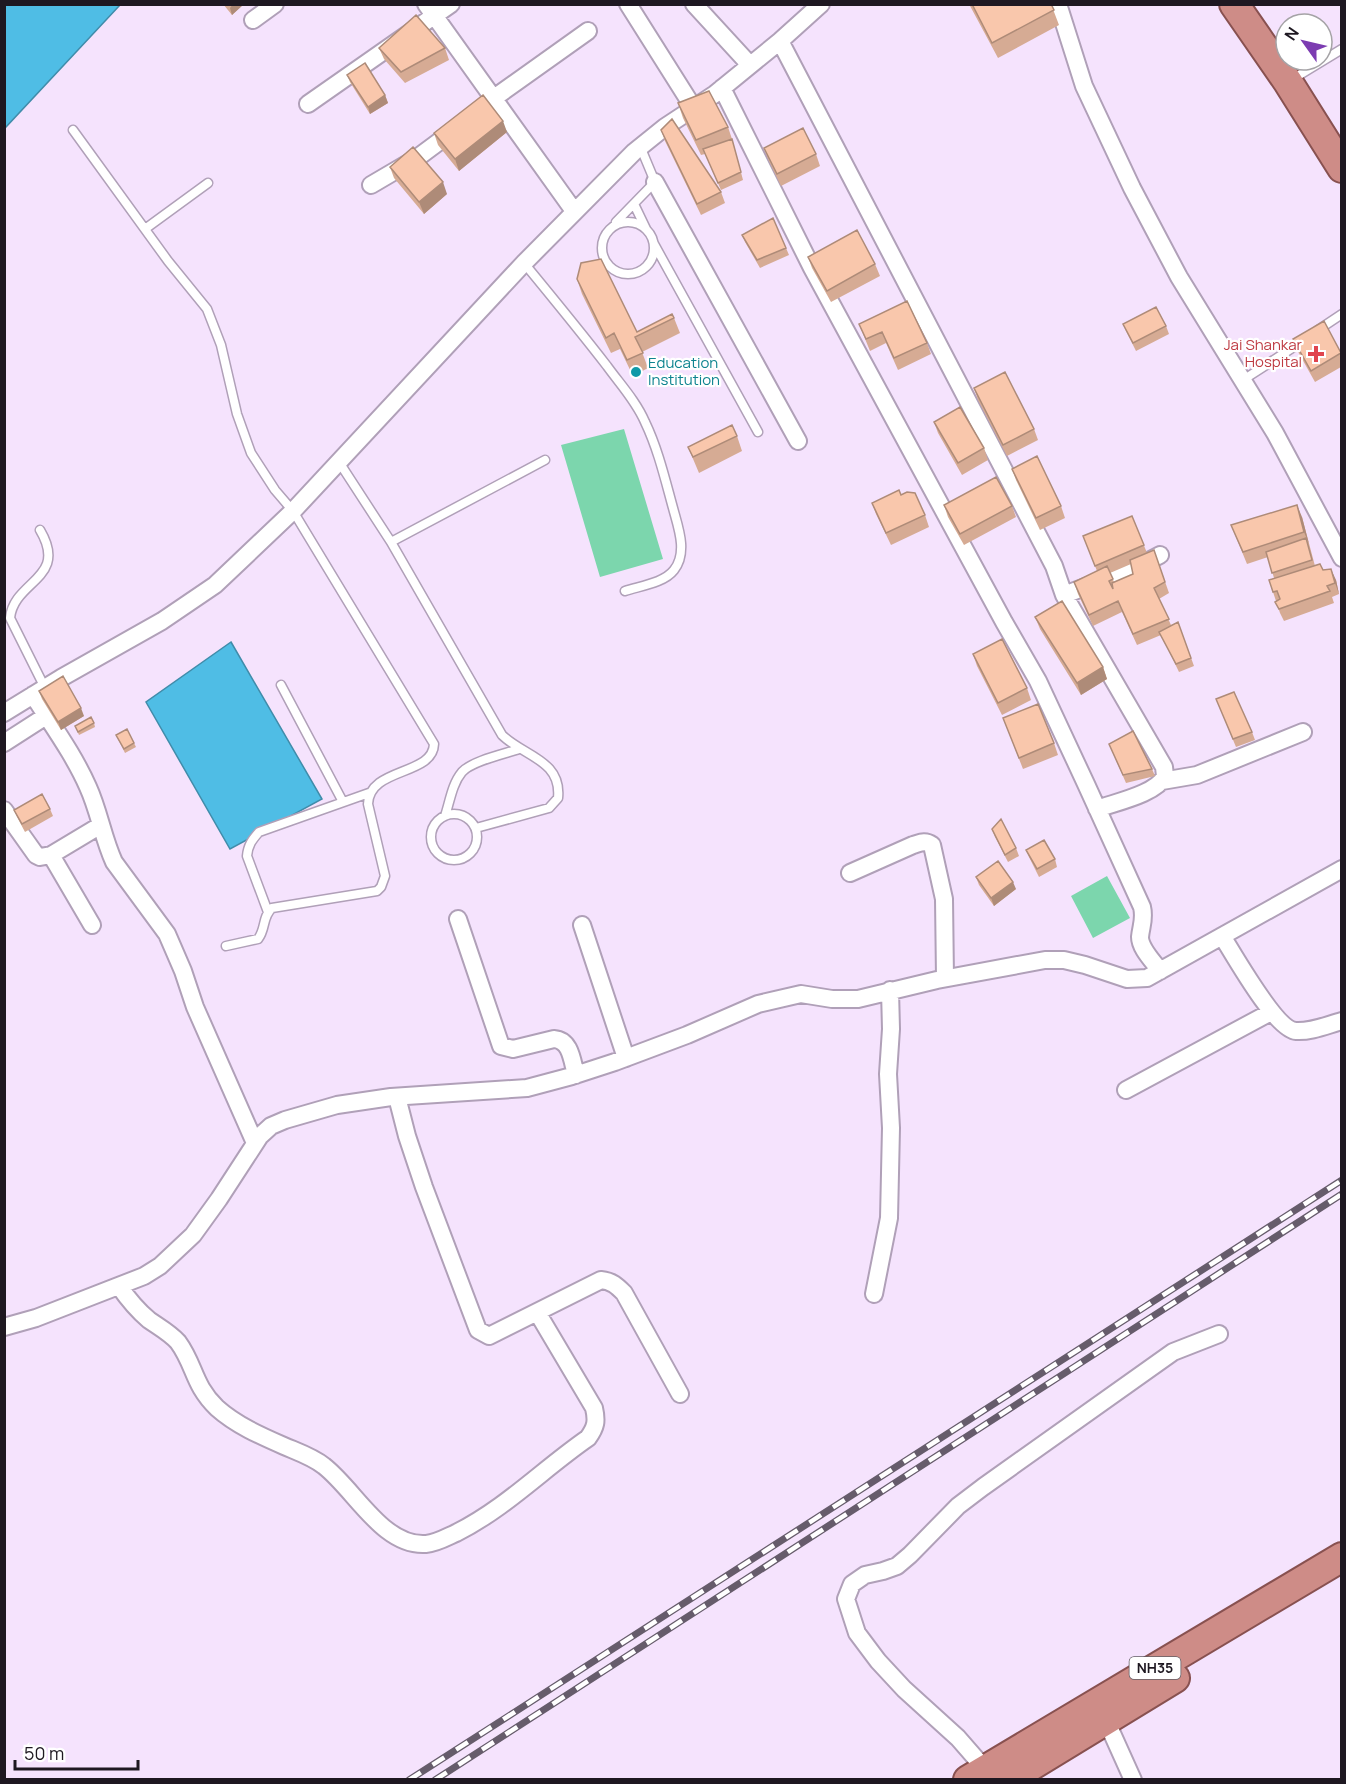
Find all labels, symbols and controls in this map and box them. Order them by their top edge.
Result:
north arrow [1274,12,1334,72]
text: N [1279,23,1304,45]
place label: Jai Shankar Hospital [1224,334,1303,372]
marker: Jai Shankar Hospital [1307,345,1325,363]
place label: Education Institution [648,352,720,390]
marker: Education Institution [629,365,643,379]
road number: NH35 [1130,1657,1180,1679]
scale bar [15,1733,138,1771]
text: 50 m [24,1741,64,1765]

